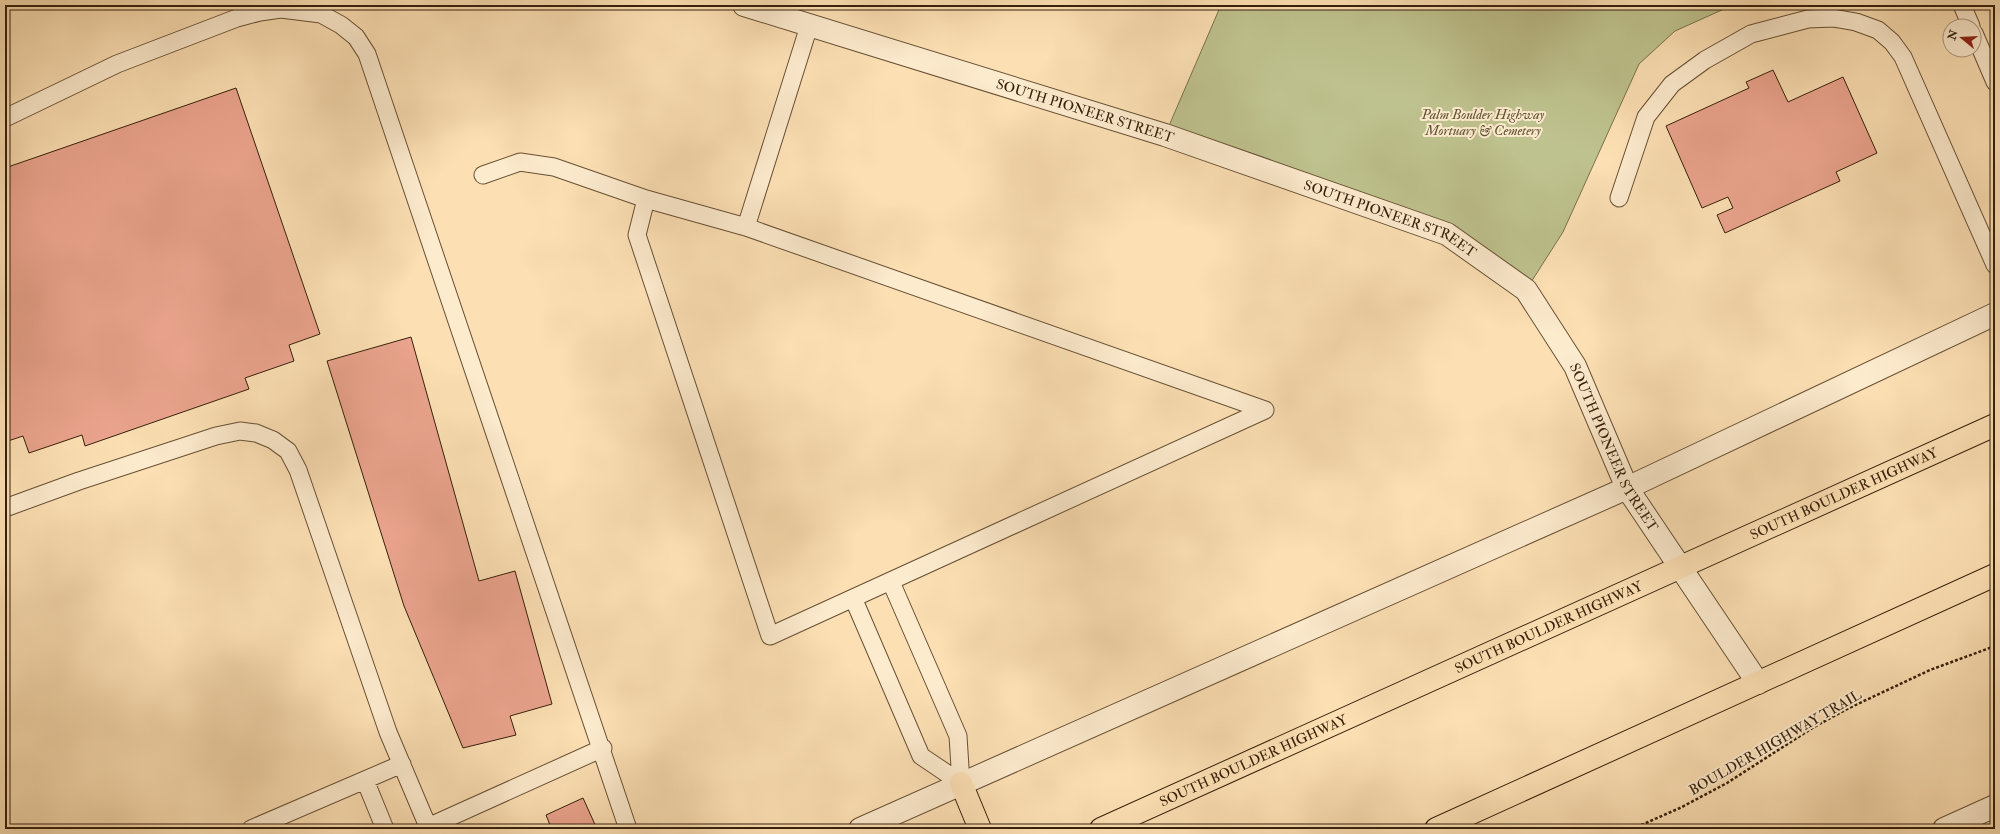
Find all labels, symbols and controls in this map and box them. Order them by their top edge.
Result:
north arrow [1942,18,1982,58]
text: N [1945,27,1961,43]
street label: SOUTH PIONEER STREET [994,75,1177,147]
park label: Palm Boulder Highway Mortuary & Cemetery [1421,106,1545,139]
street label: SOUTH PIONEER STREET [1301,176,1480,261]
street label: SOUTH PIONEER STREET [1566,361,1662,535]
street label: SOUTH BOULDER HIGHWAY [1747,444,1941,544]
street label: SOUTH BOULDER HIGHWAY [1452,577,1646,677]
street label: BOULDER HIGHWAY TRAIL [1686,686,1865,799]
street label: SOUTH BOULDER HIGHWAY [1157,711,1350,810]

